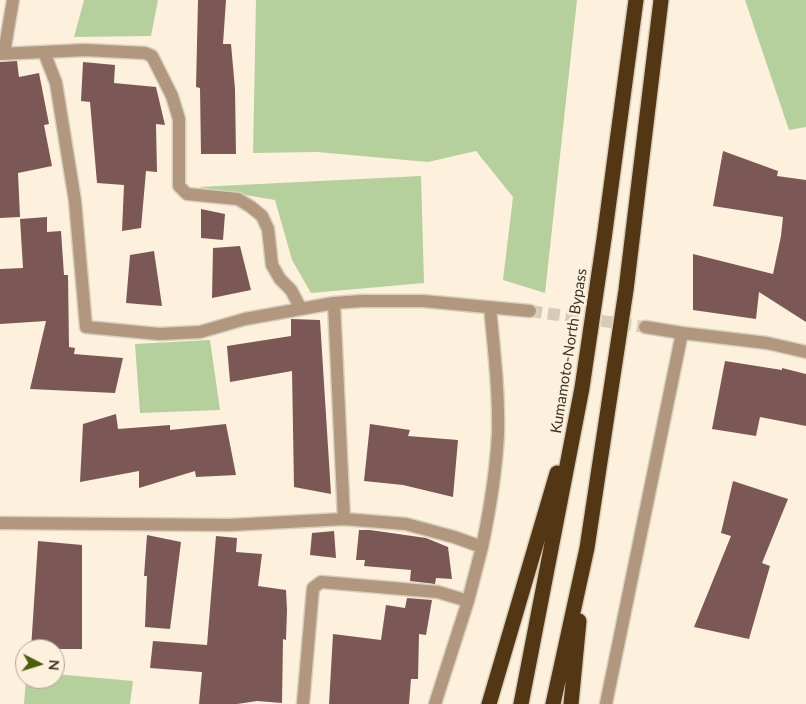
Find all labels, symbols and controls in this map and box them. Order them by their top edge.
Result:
street label: Kumamoto-North Bypass [547,267,591,435]
north arrow [15,639,65,689]
text: N [46,659,63,671]

